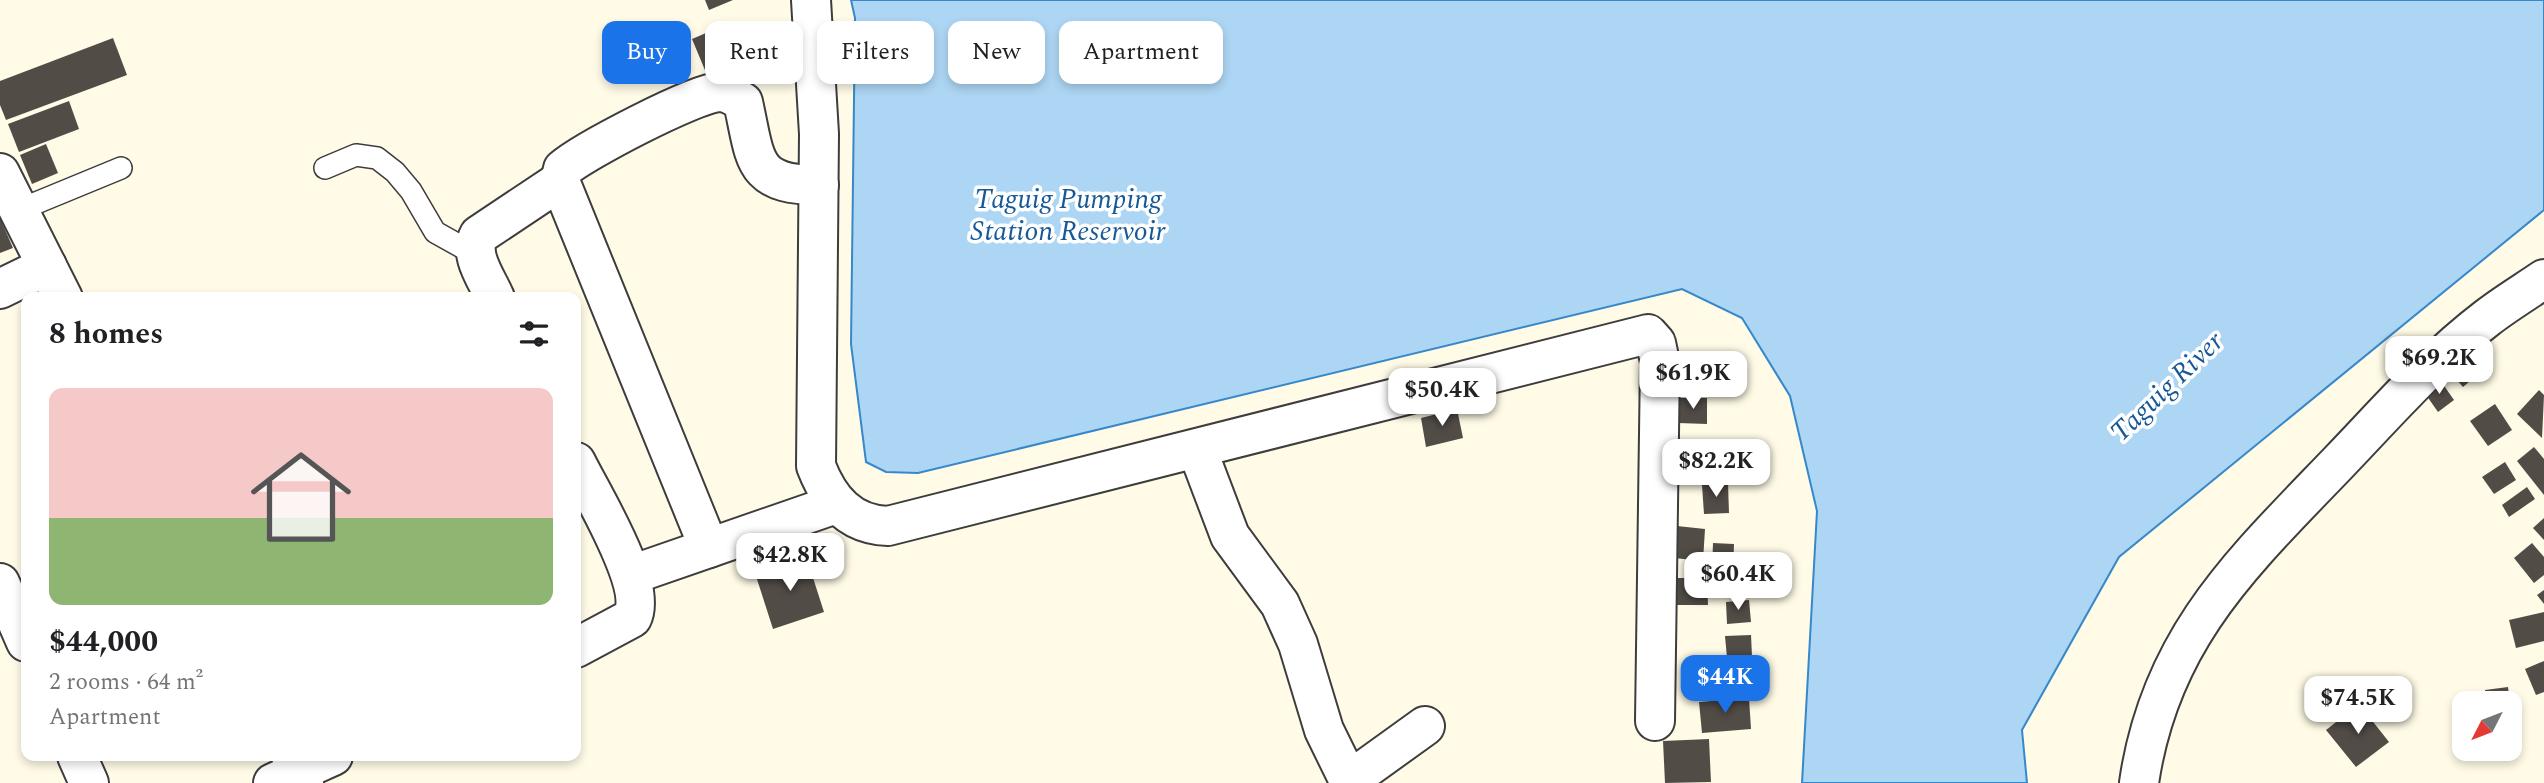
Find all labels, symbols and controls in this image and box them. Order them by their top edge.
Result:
chip: Buy [602,21,691,84]
chip: Rent [705,21,803,84]
chip: Filters [817,21,934,84]
chip: New [948,21,1045,84]
chip: Apartment [1059,21,1223,84]
water label: Taguig Pumping Station Reservoir [970,178,1166,253]
text: 8 homes [49,311,163,357]
icon: filters [515,315,553,353]
water label: Taguig River [2100,321,2234,452]
pin: $69.2K [2382,336,2496,396]
text: $69.2K [2401,341,2477,376]
pin: $61.9K [1636,352,1750,411]
text: $61.9K [1655,356,1731,391]
pin: $50.4K [1385,368,1499,428]
text: $50.4K [1404,373,1480,408]
icon: home [238,434,364,560]
pin: $82.2K [1659,440,1773,499]
text: $82.2K [1678,444,1754,479]
pin: $42.8K [733,534,847,593]
text: $42.8K [752,538,828,573]
pin: $60.4K [1681,552,1795,612]
text: $60.4K [1700,557,1776,592]
text: $44,000 [49,619,158,665]
pin: $44K [1684,656,1766,715]
text: $44K [1697,660,1753,695]
text: 2 rooms · 64 m² [49,665,203,700]
pin: $74.5K [2301,676,2415,736]
text: $74.5K [2320,681,2396,716]
north arrow [2452,691,2522,761]
map controls [2452,691,2522,761]
text: Apartment [49,700,161,735]

